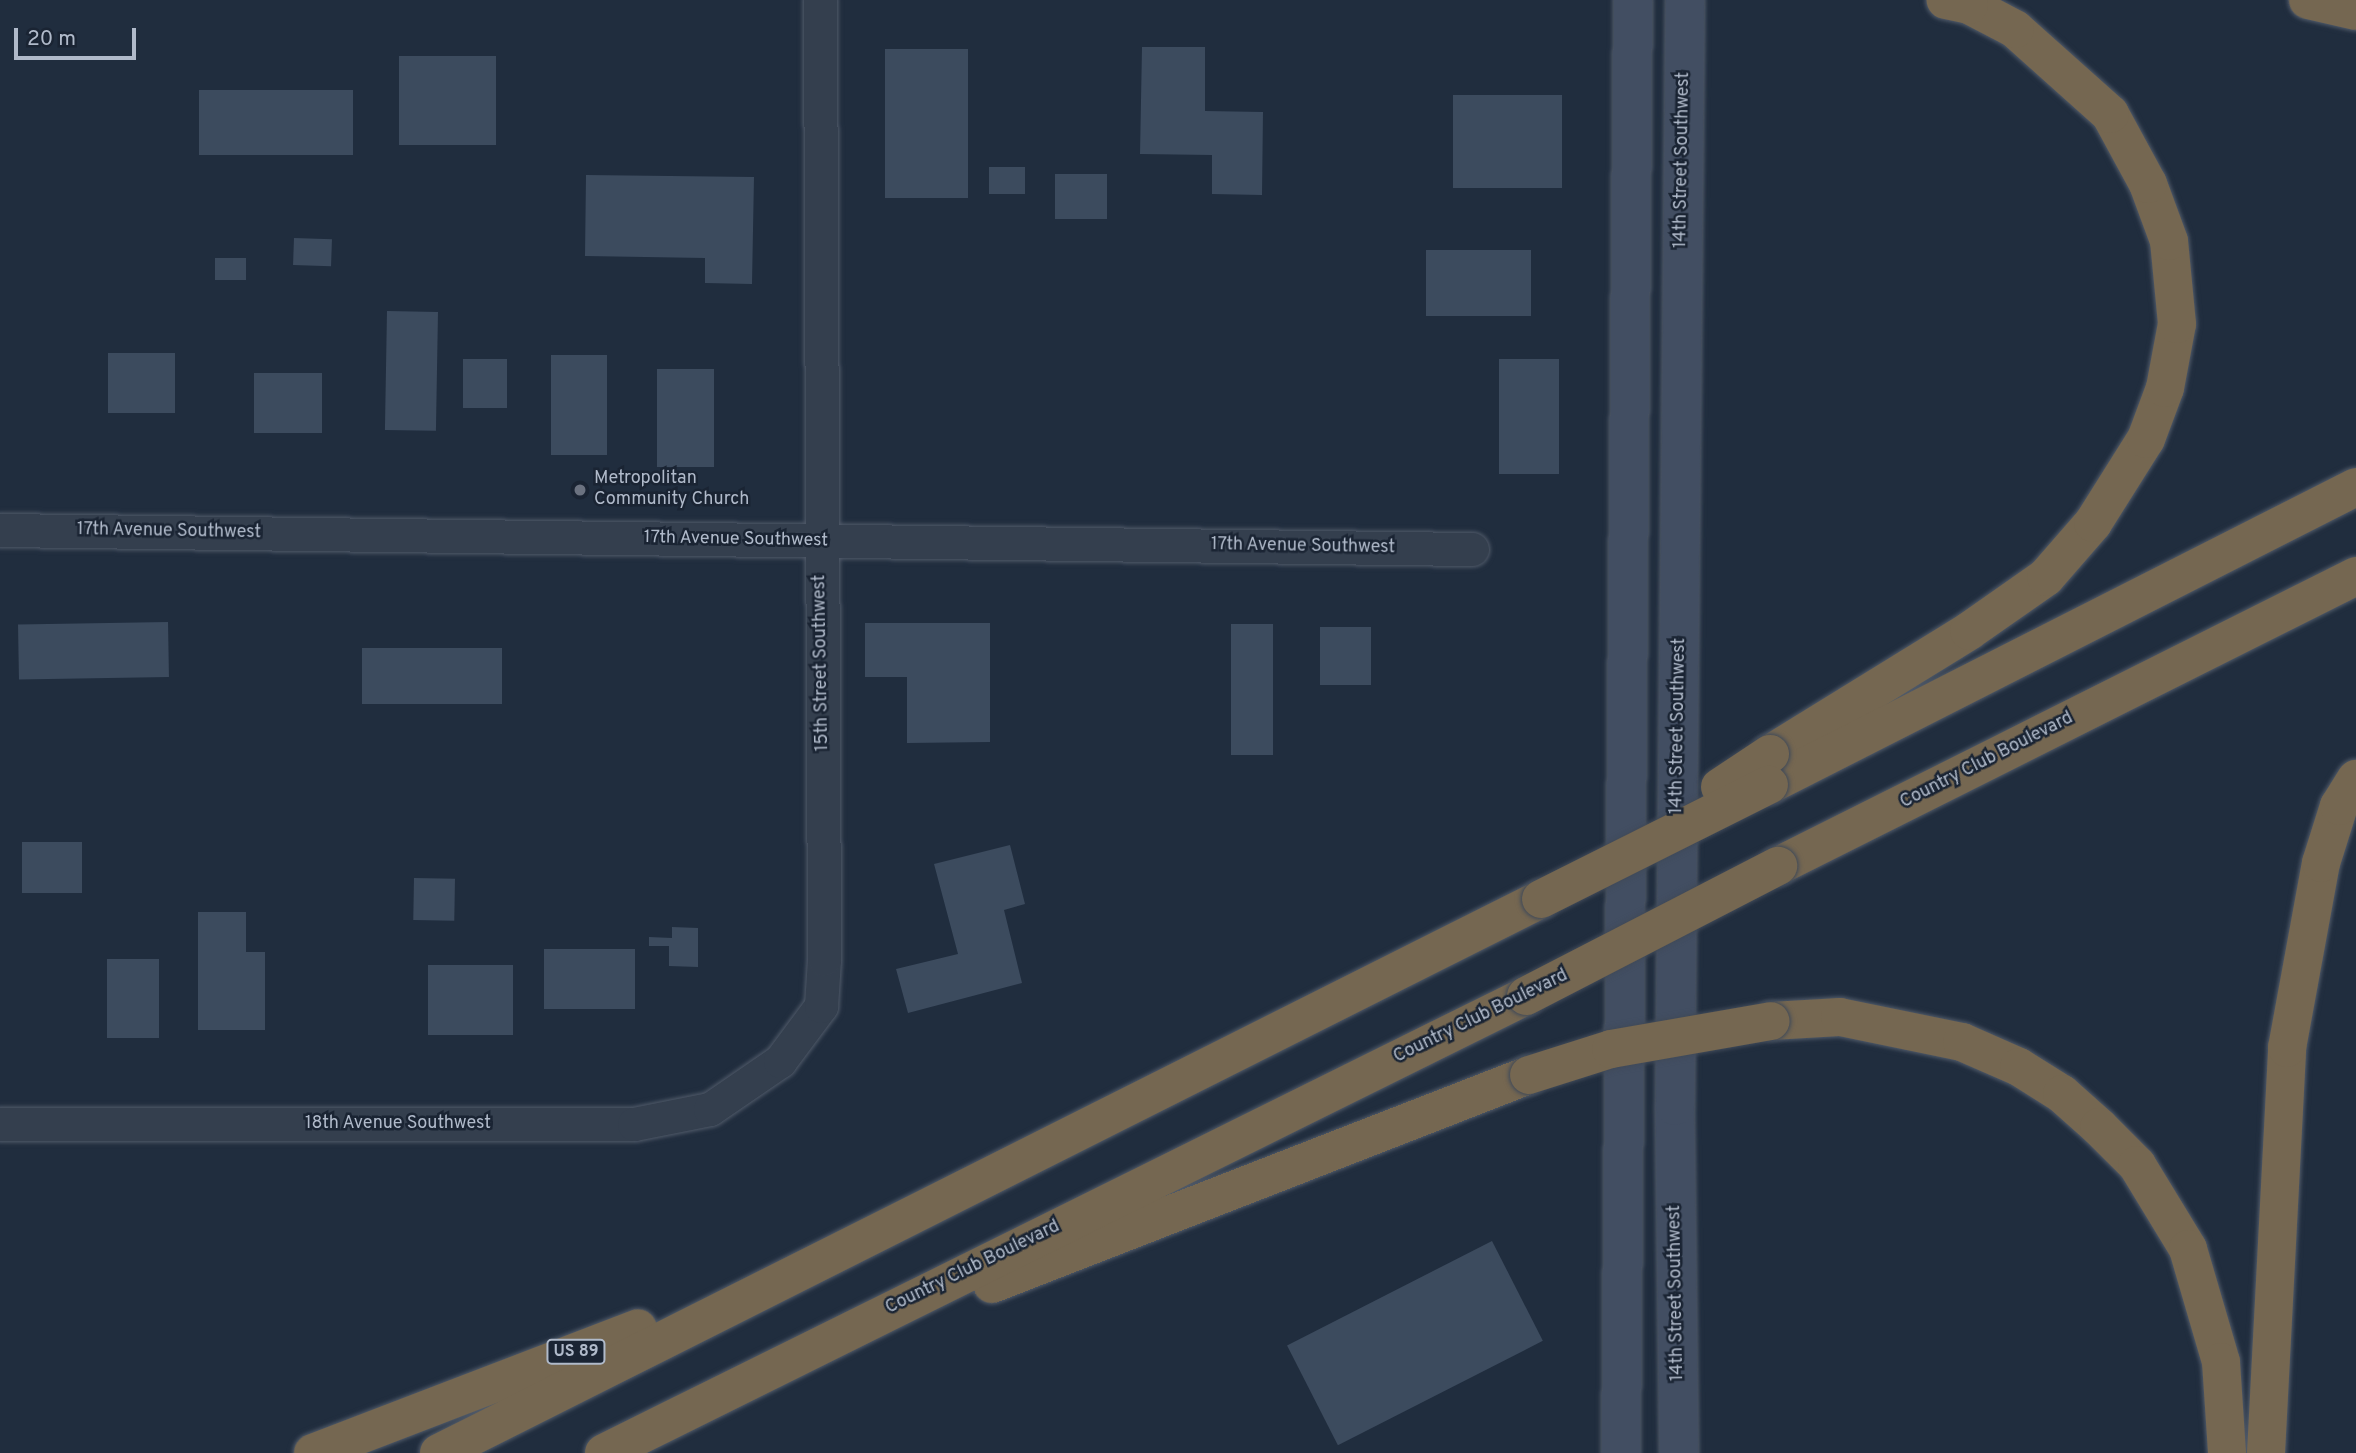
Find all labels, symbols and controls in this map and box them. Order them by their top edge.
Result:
scale bar [18,14,140,58]
text: 20 m [27,26,76,53]
street label: 14th Street Southwest [1671,72,1695,248]
place label: Metropolitan Community Church [594,469,749,512]
marker: Metropolitan Community Church [572,482,588,498]
street label: 17th Avenue Southwest [76,520,262,544]
street label: 17th Avenue Southwest [643,528,829,552]
street label: 17th Avenue Southwest [1210,535,1396,559]
street label: 15th Street Southwest [810,574,834,752]
street label: 14th Street Southwest [1667,638,1691,814]
street label: Country Club Boulevard [1897,708,2077,814]
street label: Country Club Boulevard [1390,965,1572,1069]
street label: 18th Avenue Southwest [305,1113,491,1135]
street label: 14th Street Southwest [1665,1205,1689,1381]
street label: Country Club Boulevard [882,1216,1064,1320]
road number: US 89 [546,1340,606,1364]

